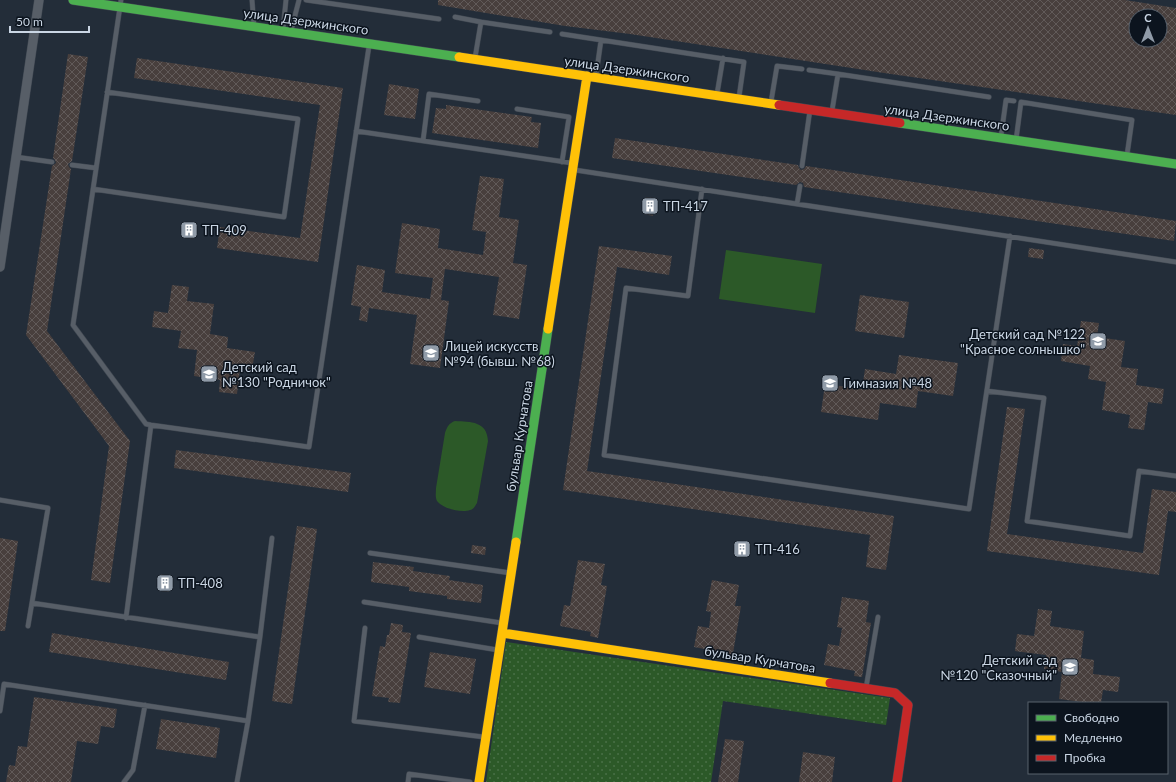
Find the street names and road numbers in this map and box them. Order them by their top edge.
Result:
street label: улица Дзержинского [242,4,370,38]
street label: улица Дзержинского [563,52,691,86]
street label: улица Дзержинского [883,100,1011,134]
street label: бульвар Курчатова [502,379,536,493]
street label: бульвар Курчатова [703,642,817,676]

